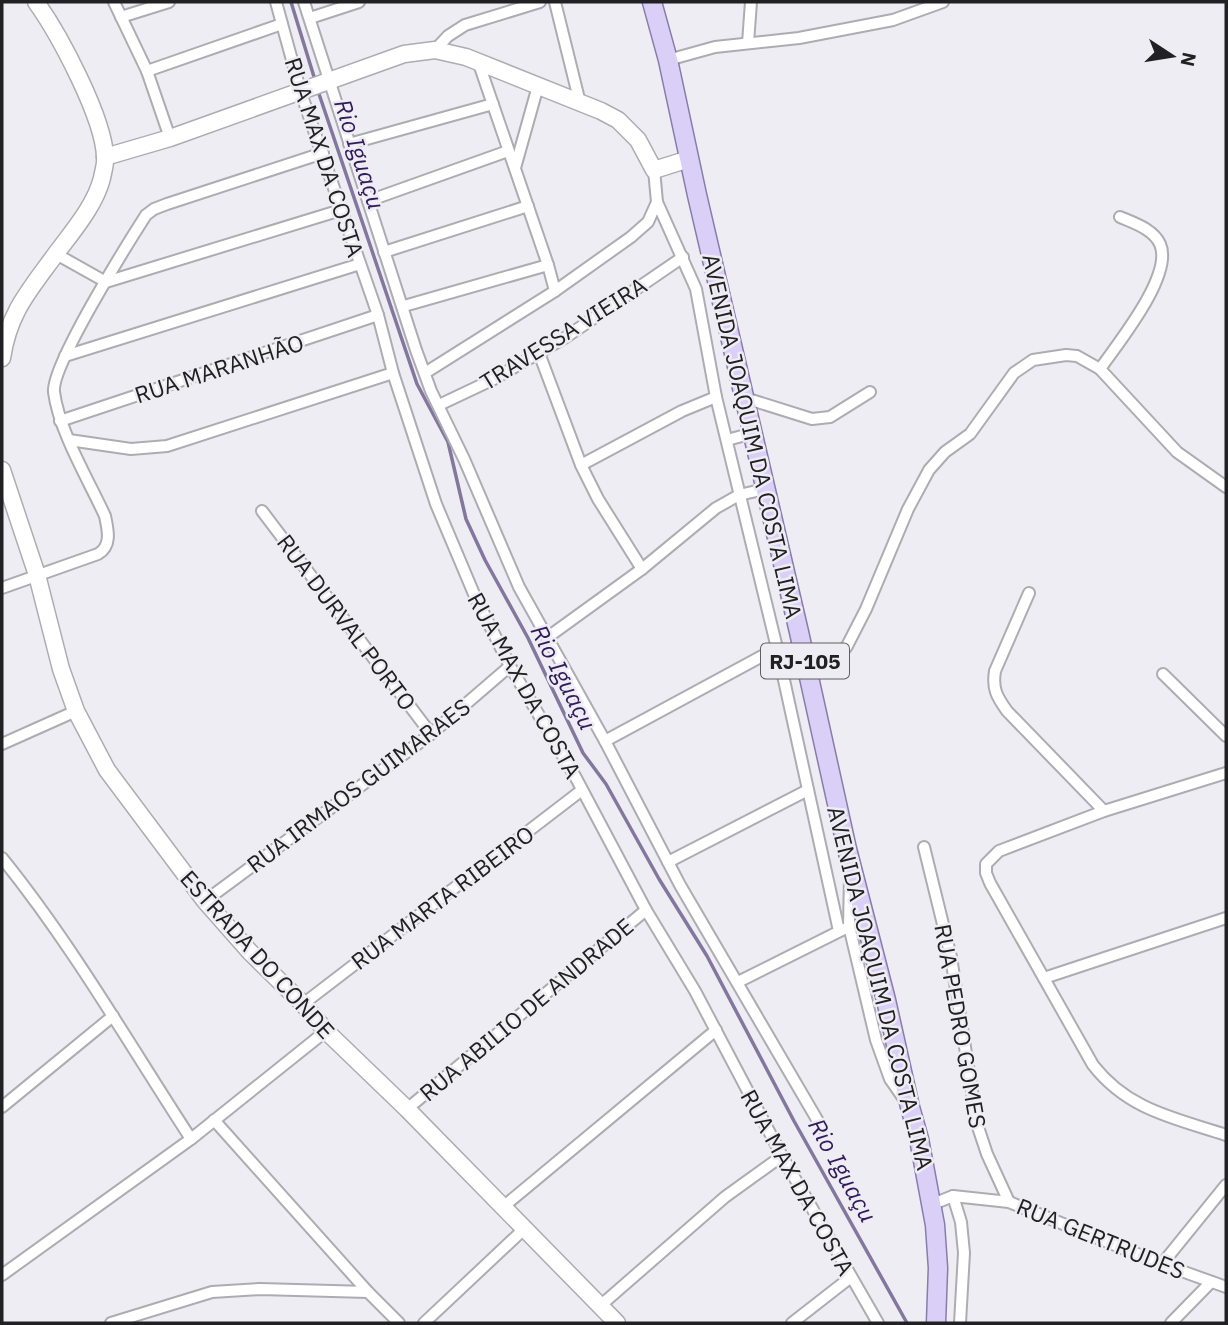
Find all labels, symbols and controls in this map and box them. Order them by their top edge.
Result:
north arrow [1137,21,1207,91]
text: N [1175,50,1202,69]
street label: RUA MAX DA COSTA [279,53,371,261]
water label: Rio Iguaçu [327,95,393,213]
street label: AVENIDA JOAQUIM DA COSTA LIMA [696,250,810,622]
street label: TRAVESSA VIEIRA [474,270,652,396]
street label: RUA MARANHÃO [131,327,307,409]
street label: RUA DURVAL PORTO [271,528,423,716]
street label: RUA MAX DA COSTA [461,587,589,783]
water label: Rio Iguaçu [524,619,604,735]
road number: RJ-105 [761,644,849,678]
street label: RUA IRMAOS GUIMARAES [240,691,476,879]
street label: AVENIDA JOAQUIM DA COSTA LIMA [821,803,941,1173]
street label: RUA MARTA RIBEIRO [344,818,540,976]
street label: ESTRADA DO CONDE [174,863,342,1045]
street label: RUA ABILIO DE ANDRADE [413,911,639,1107]
street label: RUA PEDRO GOMES [928,922,994,1130]
street label: RUA MAX DA COSTA [734,1084,862,1280]
water label: Rio Iguaçu [801,1112,885,1228]
street label: RUA GERTRUDES [1012,1191,1190,1285]

